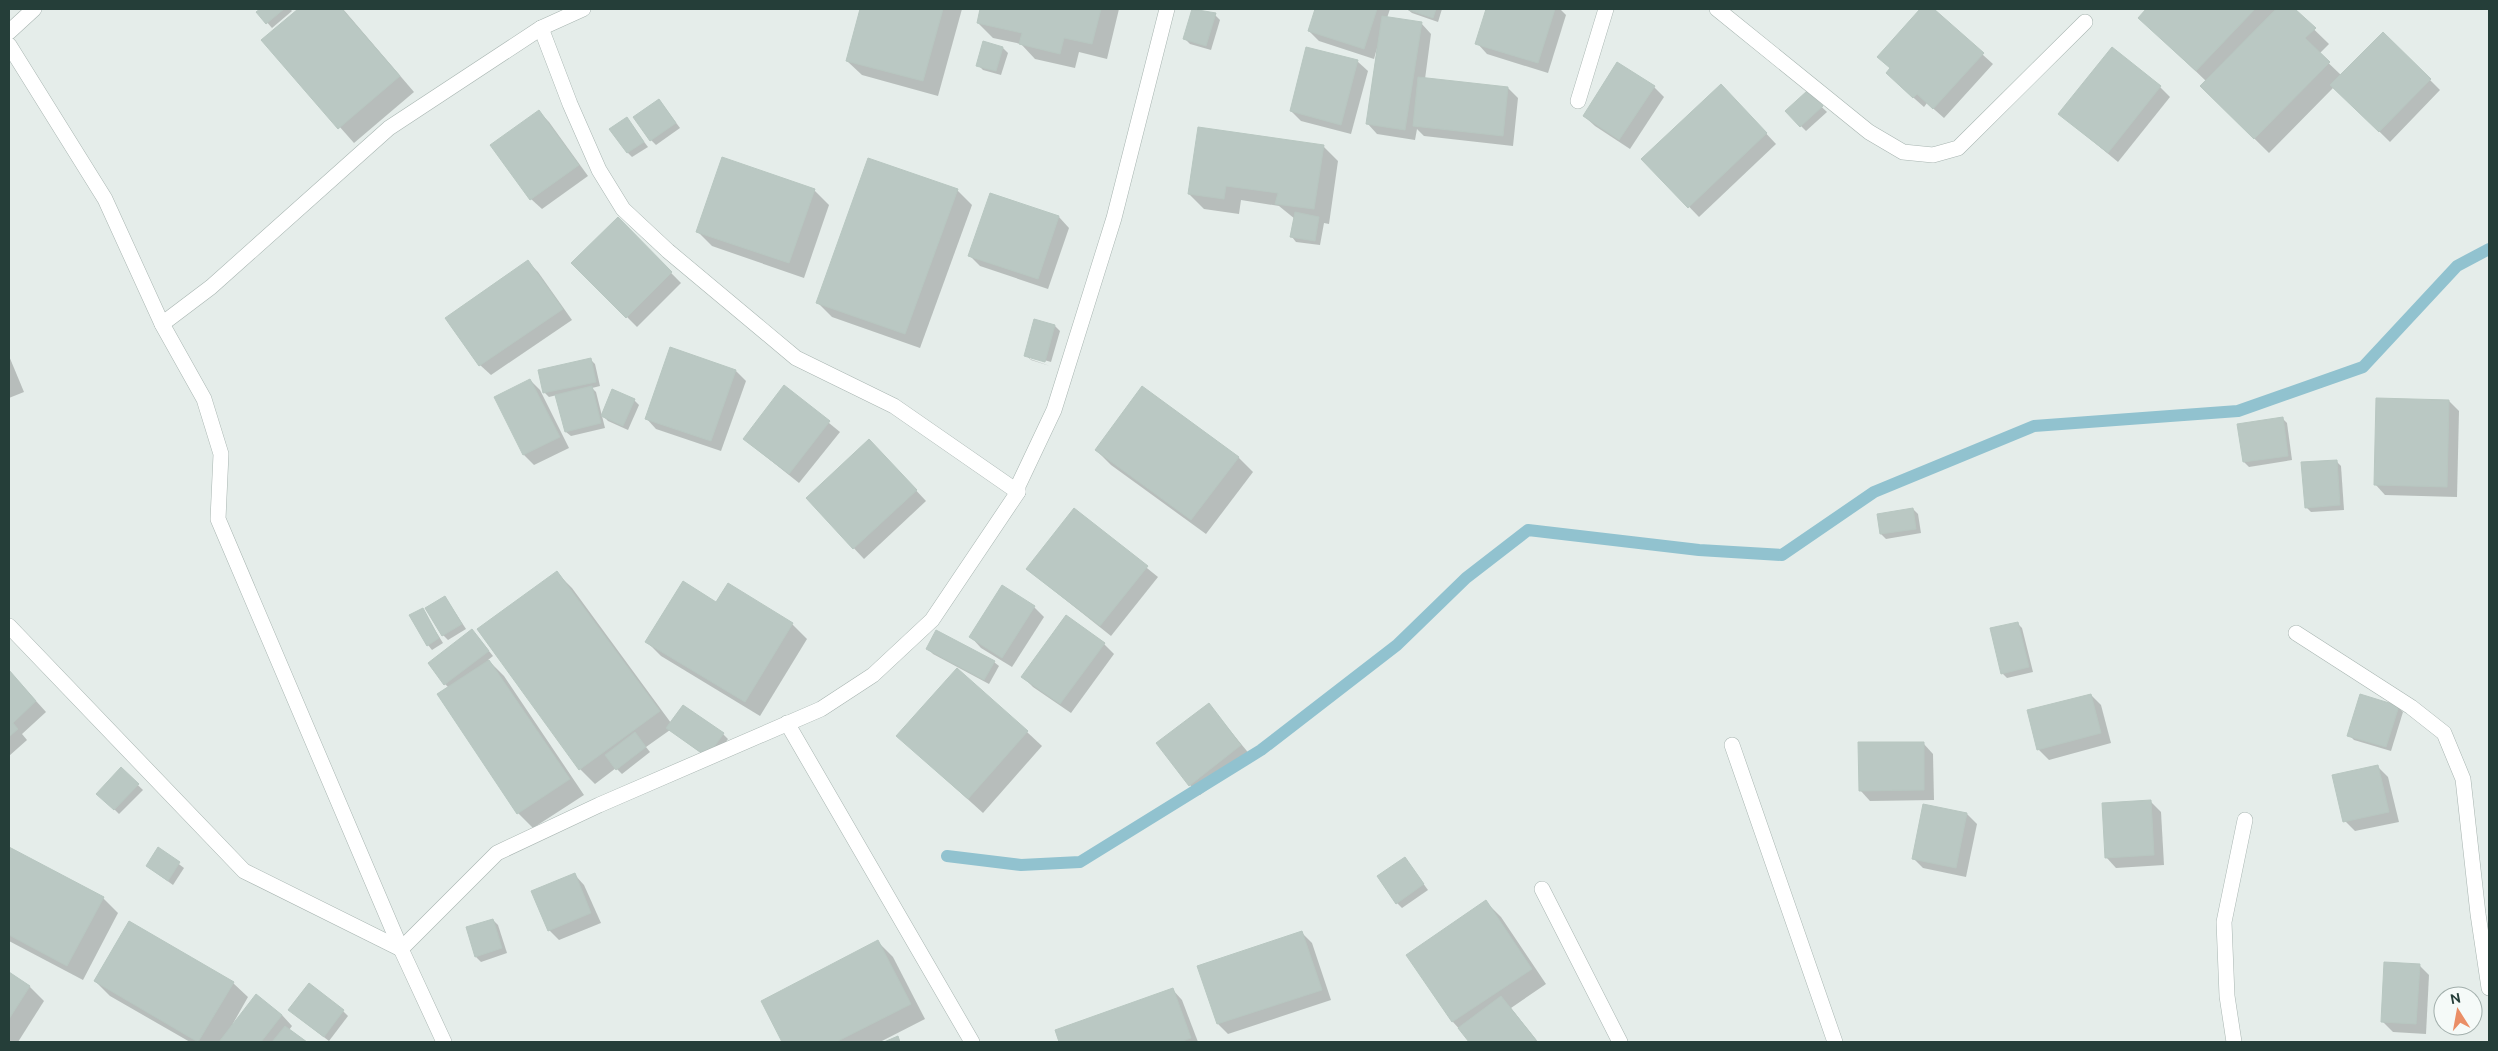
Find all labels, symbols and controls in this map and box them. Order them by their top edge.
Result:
north arrow [2433,986,2483,1036]
text: N [2449,989,2462,1007]

